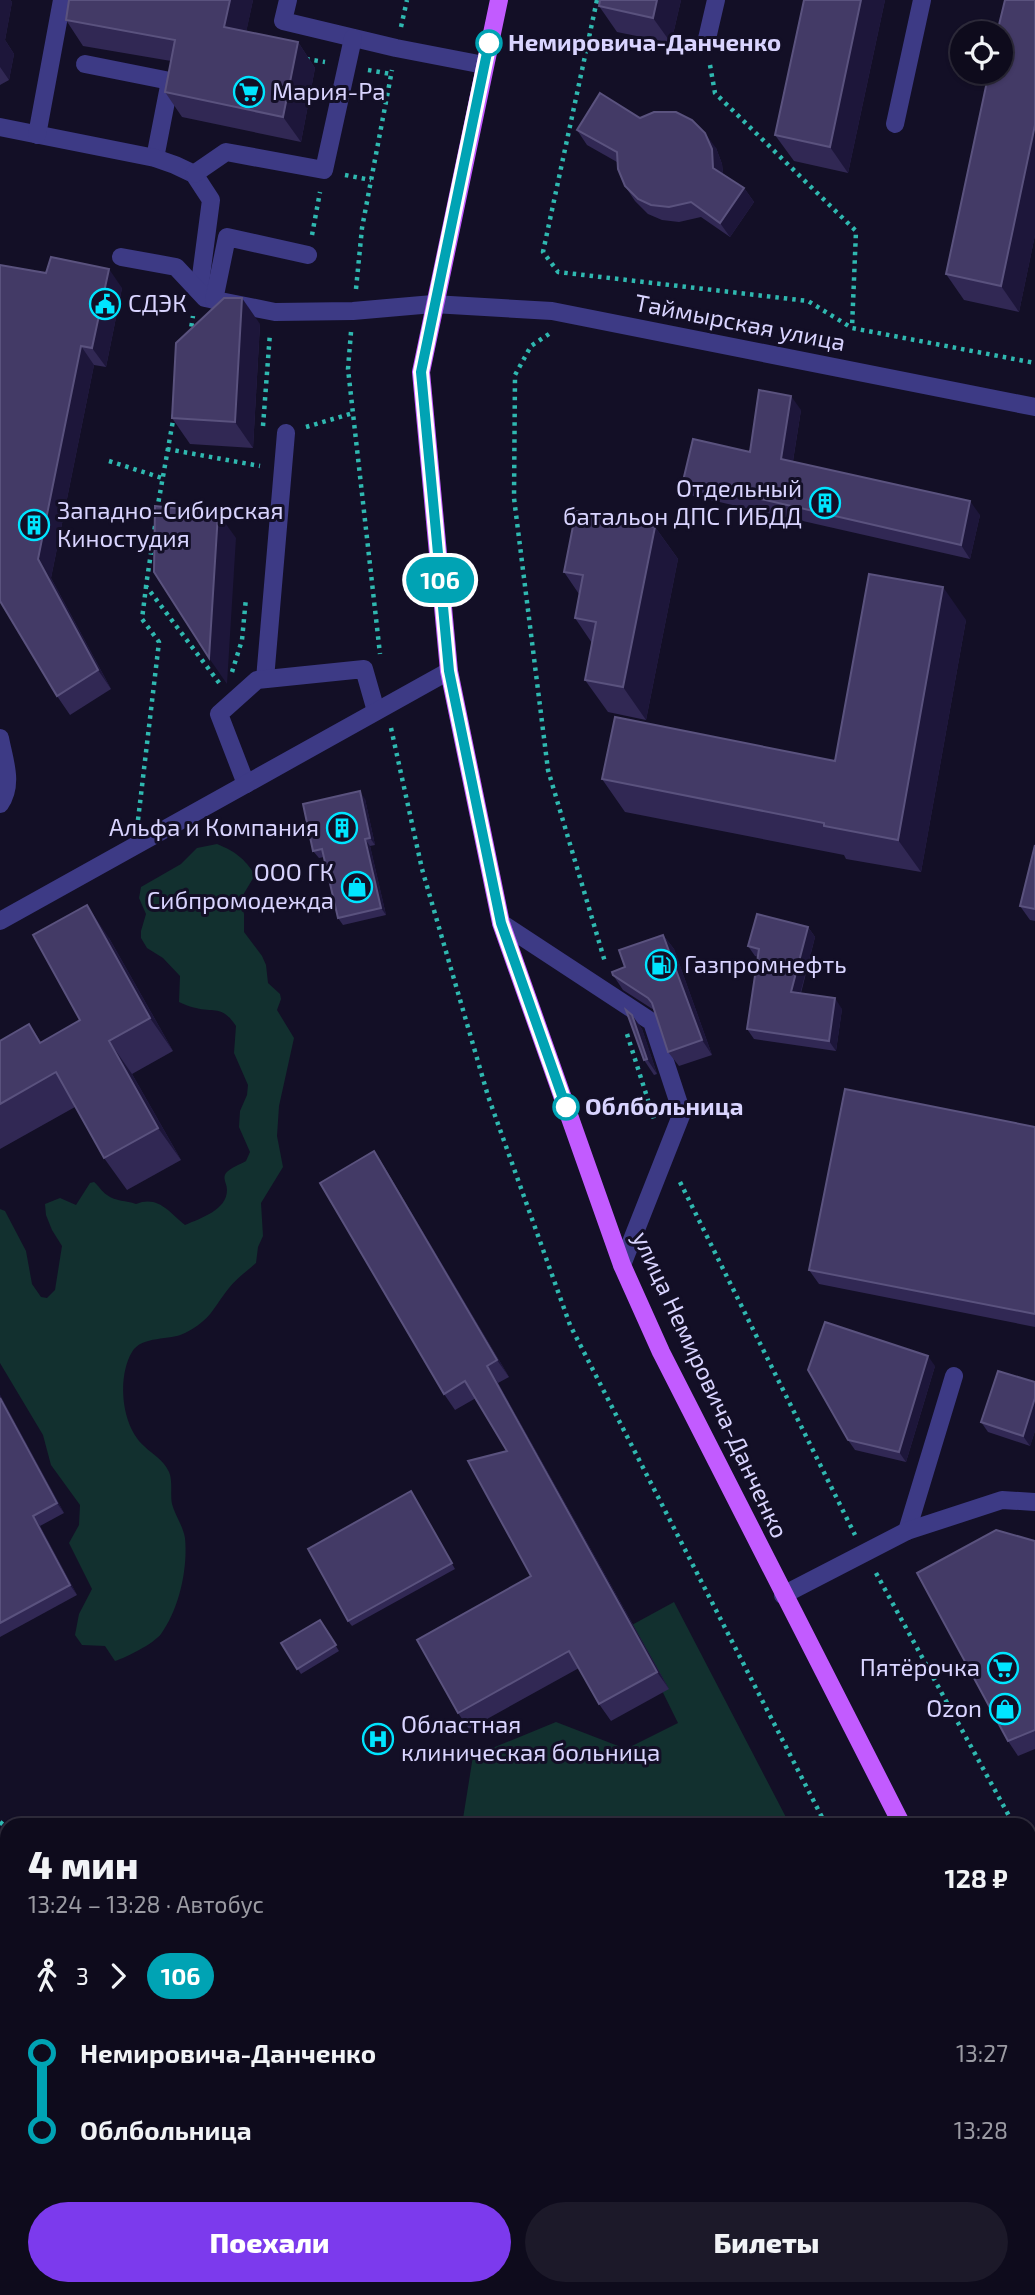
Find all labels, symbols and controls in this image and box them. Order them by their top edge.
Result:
map controls [950,21,1013,84]
button: locate [950,21,1013,84]
place label: Немировича-Данченко [508,27,781,56]
marker: Немировича-Данченко [476,30,502,56]
supermarket icon: Мария-Ра [232,75,266,109]
place label: Мария-Ра [272,76,386,105]
public building icon: СДЭК [88,287,122,321]
street label: Таймырская улица [632,287,848,357]
place label: СДЭК [128,288,187,317]
place label: Отдельный батальон ДПС ГИБДД [563,473,802,530]
building icon: Отдельный батальон ДПС ГИБДД [808,486,842,520]
place label: Западно-Сибирская Киностудия [57,495,284,553]
building icon: Западно-Сибирская Киностудия [17,508,51,542]
line badge: 106 [400,557,480,603]
text: 106 [420,565,460,594]
building icon: Альфа и Компания [325,811,359,845]
place label: Альфа и Компания [109,812,319,841]
place label: ООО ГК Сибпромодежда [147,857,334,914]
shop icon: ООО ГК Сибпромодежда [340,870,374,904]
fuel station icon: Газпромнефть [644,948,678,982]
place label: Газпромнефть [684,949,847,978]
place label: Облбольница [585,1091,743,1120]
marker: Облбольница [553,1094,579,1120]
street label: улица Немировича-Данченко [626,1226,795,1543]
supermarket icon: Пятёрочка [986,1651,1020,1685]
place label: Пятёрочка [860,1652,980,1681]
shop icon: Ozon [988,1692,1022,1726]
place label: Ozon [926,1693,982,1722]
place label: Областная клиническая больница [401,1709,660,1766]
hospital icon: Областная клиническая больница [361,1722,395,1756]
text: 4 мин [28,1841,138,1887]
text: 128 ₽ [944,1862,1008,1893]
text: 13:24 – 13:28 · Автобус [28,1890,264,1918]
icon: walk [28,1957,66,1995]
icon: forward [99,1957,137,1995]
text: 106 [161,1961,200,1990]
text: 3 [76,1962,89,1990]
text: Немировича-Данченко [80,2037,376,2068]
text: 13:27 [956,2039,1008,2067]
text: Облбольница [80,2114,252,2145]
text: 13:28 [954,2116,1008,2144]
button: Поехали [28,2202,511,2282]
button: Билеты [525,2202,1008,2282]

